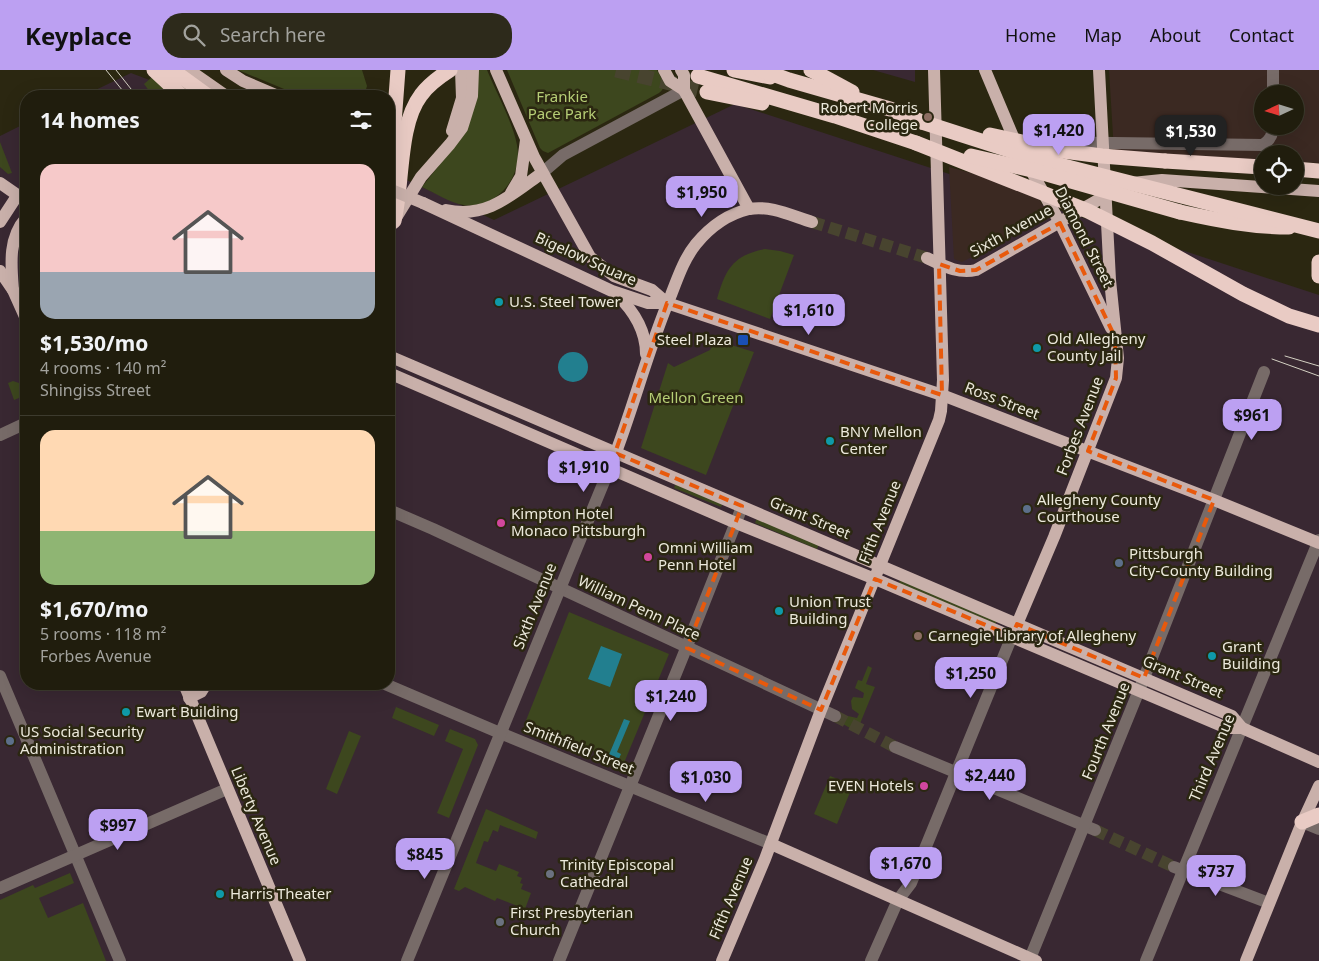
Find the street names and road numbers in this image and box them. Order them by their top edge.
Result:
street label: Diamond Street [1051,183,1119,291]
street label: Sixth Avenue [966,199,1055,261]
street label: Bigelow Square [532,227,640,289]
street label: Forbes Avenue [1051,373,1107,478]
street label: Ross Street [962,377,1043,424]
street label: Fifth Avenue [853,477,905,566]
street label: Grant Street [767,491,854,543]
street label: Sixth Avenue [508,560,560,652]
street label: William Penn Place [575,570,704,644]
street label: Grant Street [1140,650,1227,702]
street label: Fourth Avenue [1076,679,1134,782]
street label: Third Avenue [1184,711,1238,804]
street label: Smithfield Street [521,716,638,779]
street label: Liberty Avenue [227,763,287,868]
street label: Fifth Avenue [704,853,756,942]

